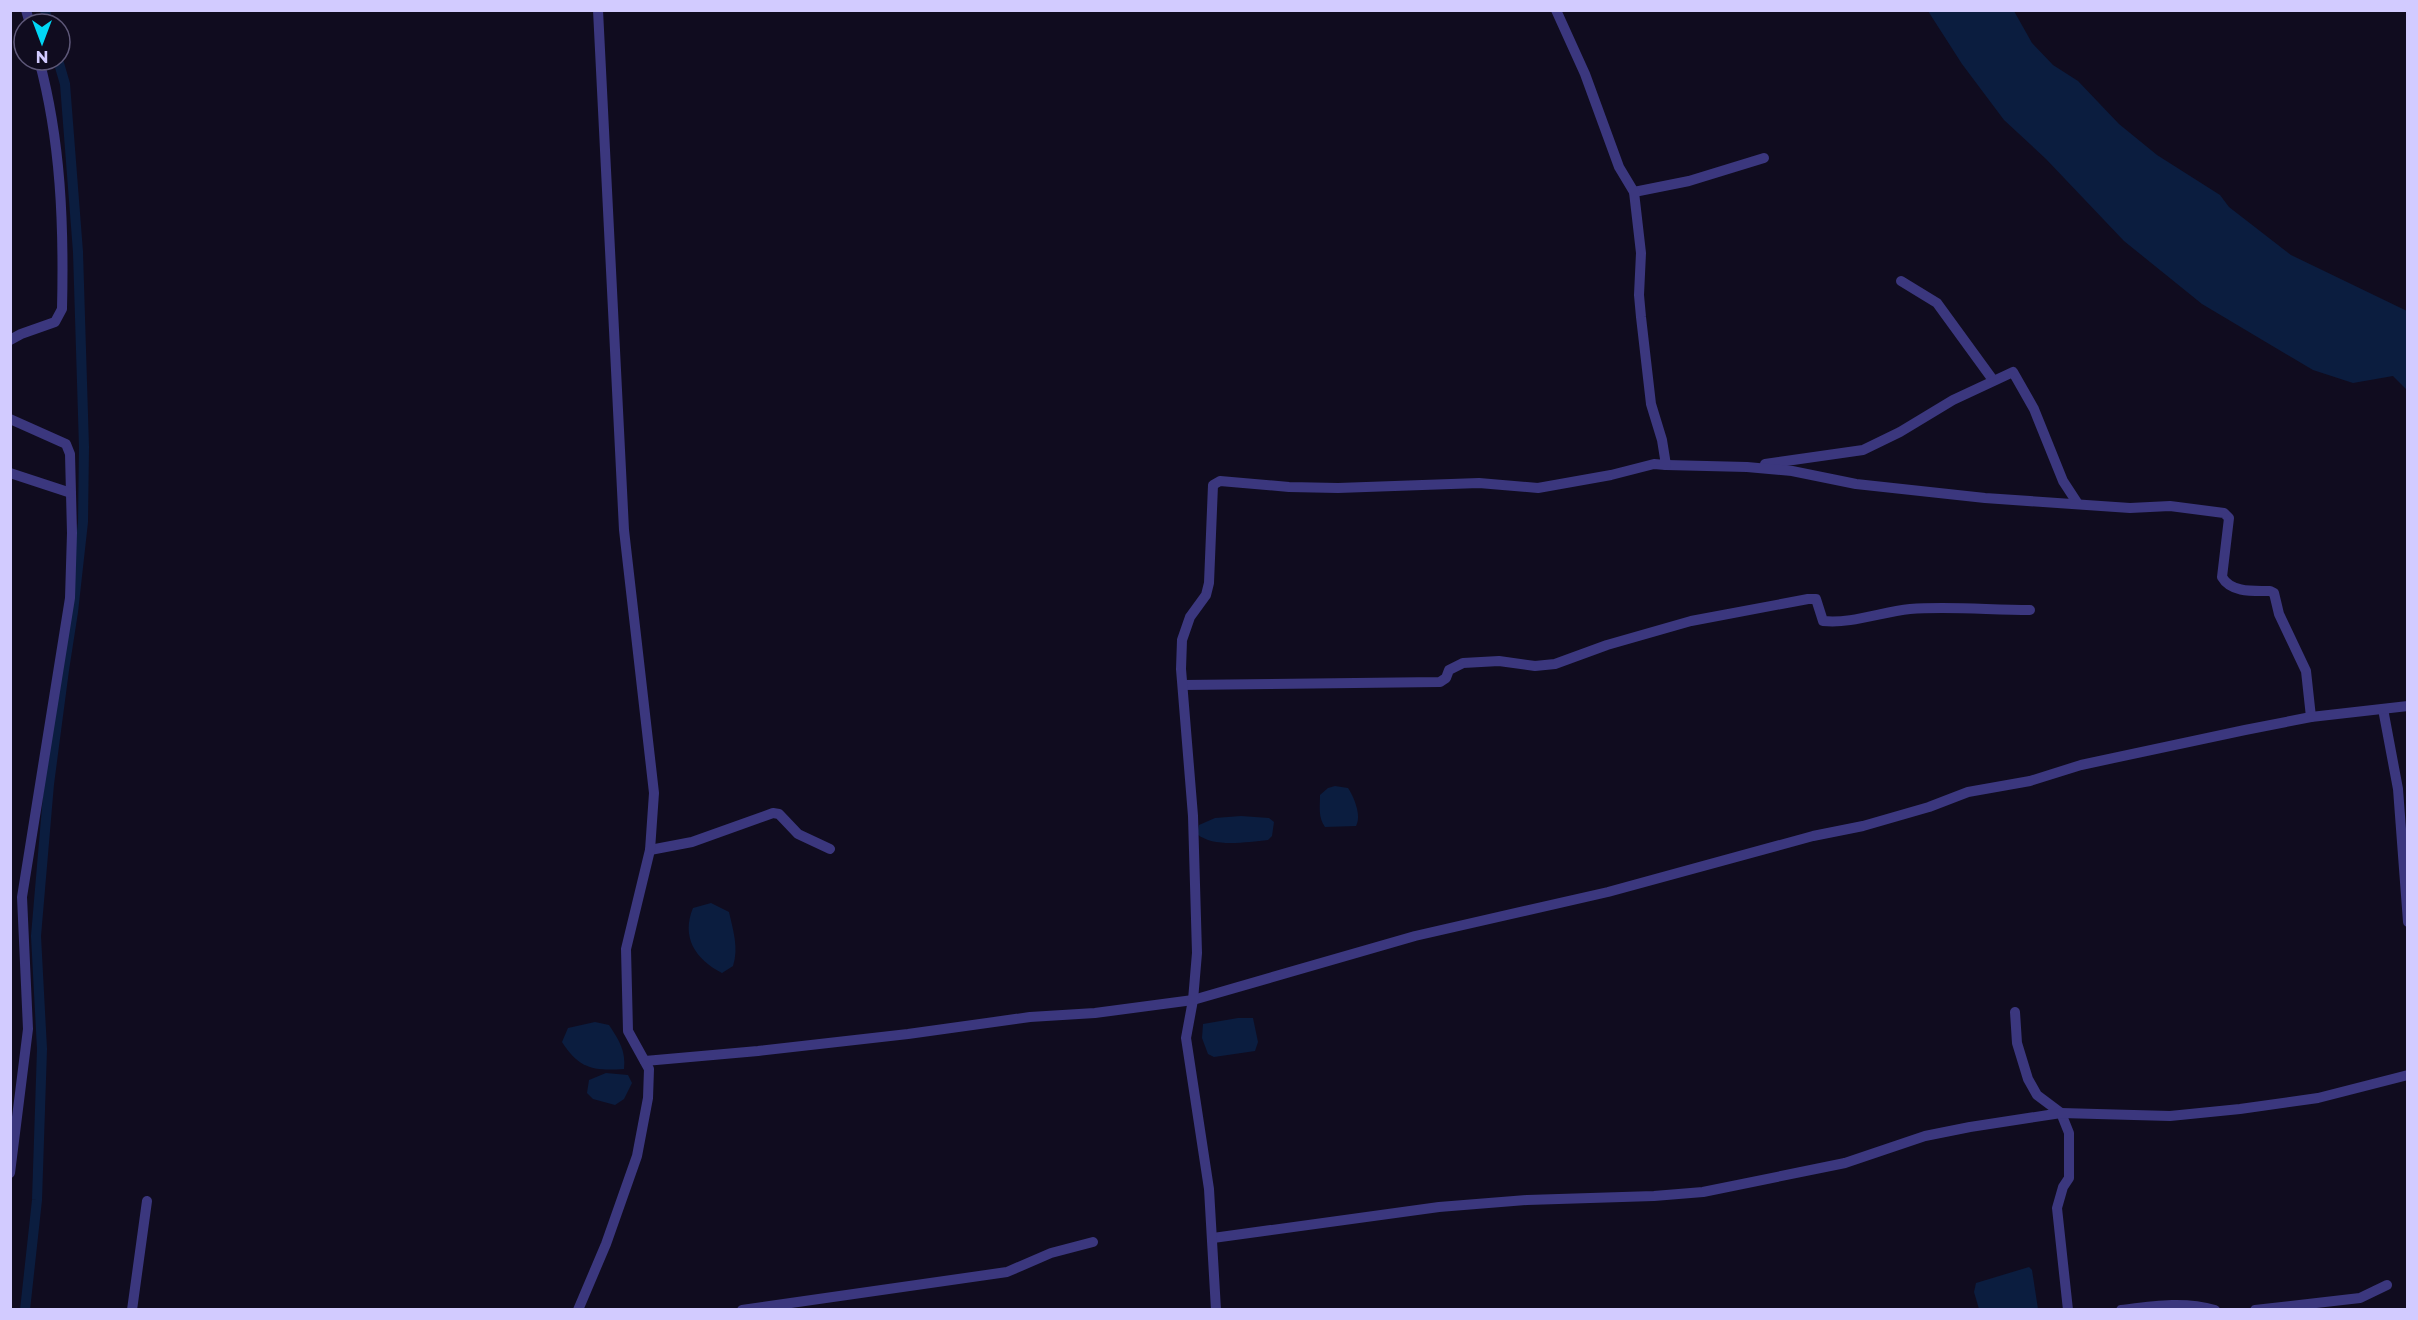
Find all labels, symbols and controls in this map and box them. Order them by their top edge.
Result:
north arrow [12,12,72,72]
text: N [36,47,48,66]

